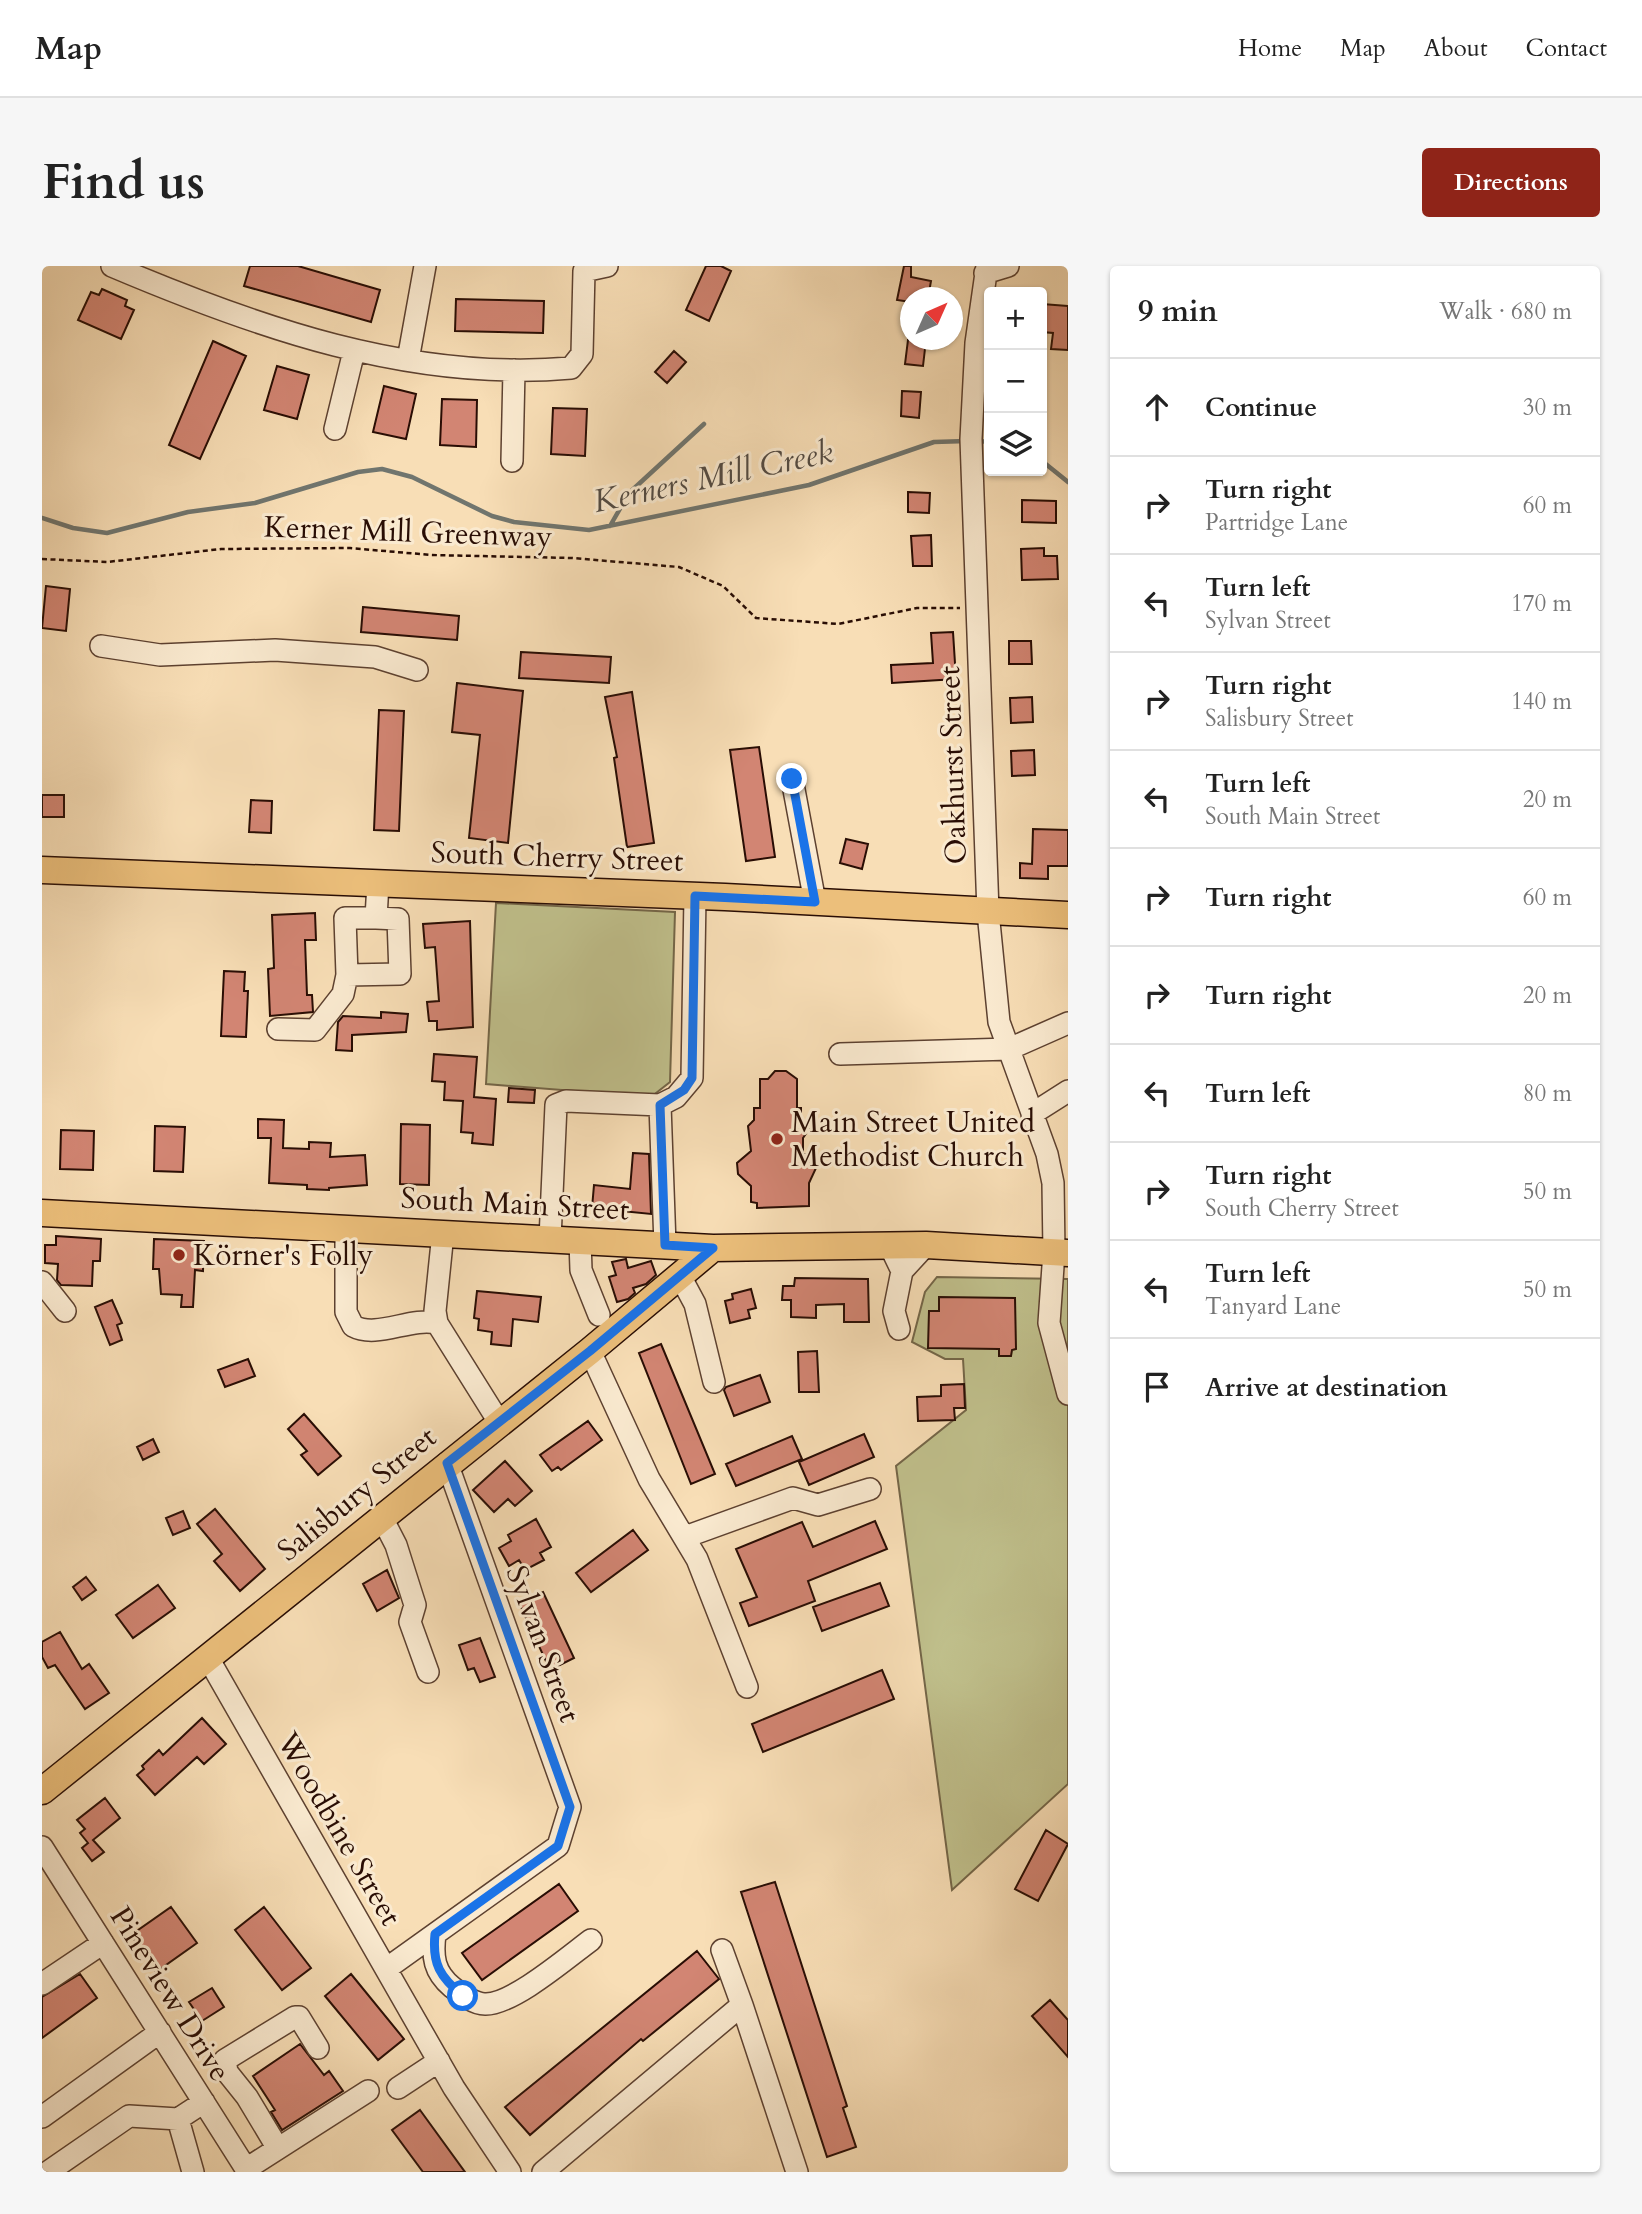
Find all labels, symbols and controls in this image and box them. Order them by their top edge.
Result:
text: Map [35,26,102,71]
text: Home [1238,32,1302,65]
text: Map [1340,32,1386,65]
text: About [1424,32,1488,65]
text: Contact [1526,32,1607,65]
button: Directions [1422,148,1600,217]
text: Find us [42,149,205,216]
north arrow [900,287,963,350]
map controls [984,287,1047,476]
button: + [984,287,1047,350]
text: 9 min [1138,291,1218,332]
text: Walk · 680 m [1439,296,1572,327]
button: − [984,350,1047,413]
icon: ahead [1138,388,1176,426]
text: Continue [1205,390,1317,425]
text: 30 m [1523,392,1572,423]
button: layers [984,413,1047,476]
water label: Kerners Mill Creek [589,430,837,524]
text: Turn right [1205,472,1332,507]
icon: right [1138,486,1176,524]
text: 60 m [1523,490,1572,521]
street label: Kerner Mill Greenway [263,506,553,558]
text: Partridge Lane [1205,507,1348,538]
text: Turn left [1205,570,1310,605]
icon: left [1138,584,1176,622]
text: 170 m [1511,588,1572,619]
text: Sylvan Street [1205,605,1331,636]
street label: Oakhurst Street [929,665,977,865]
text: Turn right [1205,668,1332,703]
icon: right [1138,682,1176,720]
text: 140 m [1511,686,1572,717]
text: Salisbury Street [1205,703,1354,734]
route end [776,763,807,794]
text: Turn left [1205,766,1310,801]
icon: left [1138,780,1176,818]
text: 20 m [1523,784,1572,815]
text: South Main Street [1205,801,1380,832]
street label: South Cherry Street [430,832,685,882]
icon: right [1138,878,1176,916]
text: Turn right [1205,880,1332,915]
text: 60 m [1523,882,1572,913]
icon: right [1138,976,1176,1014]
text: Turn right [1205,978,1332,1013]
text: 20 m [1523,980,1572,1011]
icon: left [1138,1074,1176,1112]
text: Turn left [1205,1076,1310,1111]
text: 80 m [1523,1078,1572,1109]
place label: Main Street United Methodist Church [791,1102,1035,1177]
marker: Main Street United Methodist Church [769,1131,785,1147]
text: Turn right [1205,1158,1332,1193]
icon: right [1138,1172,1176,1210]
text: 50 m [1523,1176,1572,1207]
street label: South Main Street [400,1178,631,1230]
text: South Cherry Street [1205,1193,1399,1224]
place label: Körner's Folly [193,1235,374,1276]
marker: Körner's Folly [171,1247,187,1263]
text: Turn left [1205,1256,1310,1291]
icon: left [1138,1270,1176,1308]
text: 50 m [1523,1274,1572,1305]
text: Tanyard Lane [1205,1291,1341,1322]
icon: arrive [1138,1368,1176,1406]
text: Arrive at destination [1205,1370,1448,1405]
street label: Salisbury Street [269,1417,446,1571]
street label: Sylvan Street [496,1560,590,1729]
street label: Woodbine Street [267,1724,411,1934]
street label: Pineview Drive [100,1899,240,2089]
route start [447,1980,478,2011]

